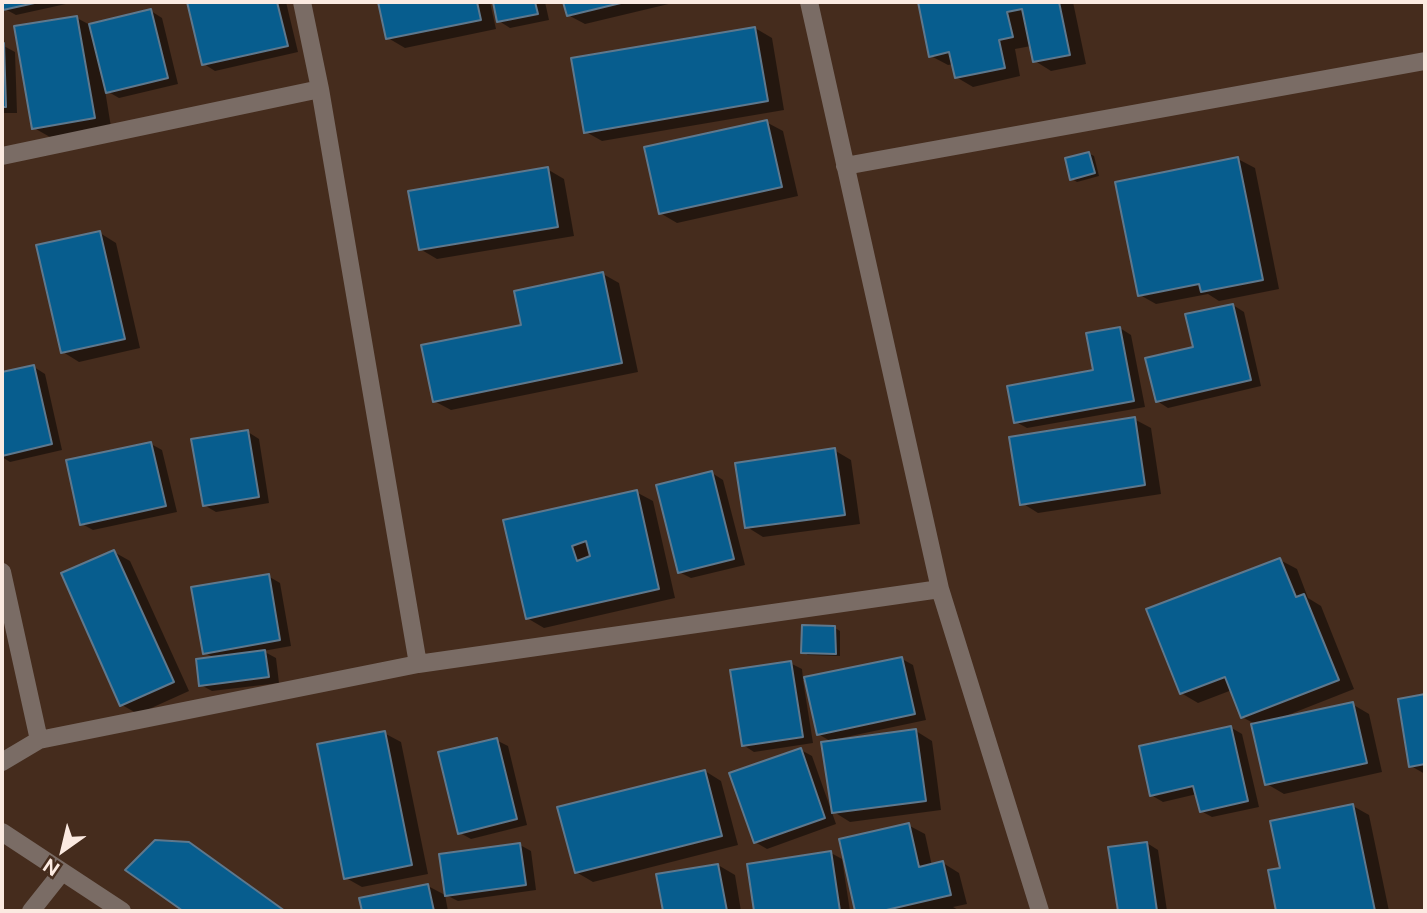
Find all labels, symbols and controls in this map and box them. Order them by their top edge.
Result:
north arrow [28,815,98,885]
text: N [39,854,64,881]

